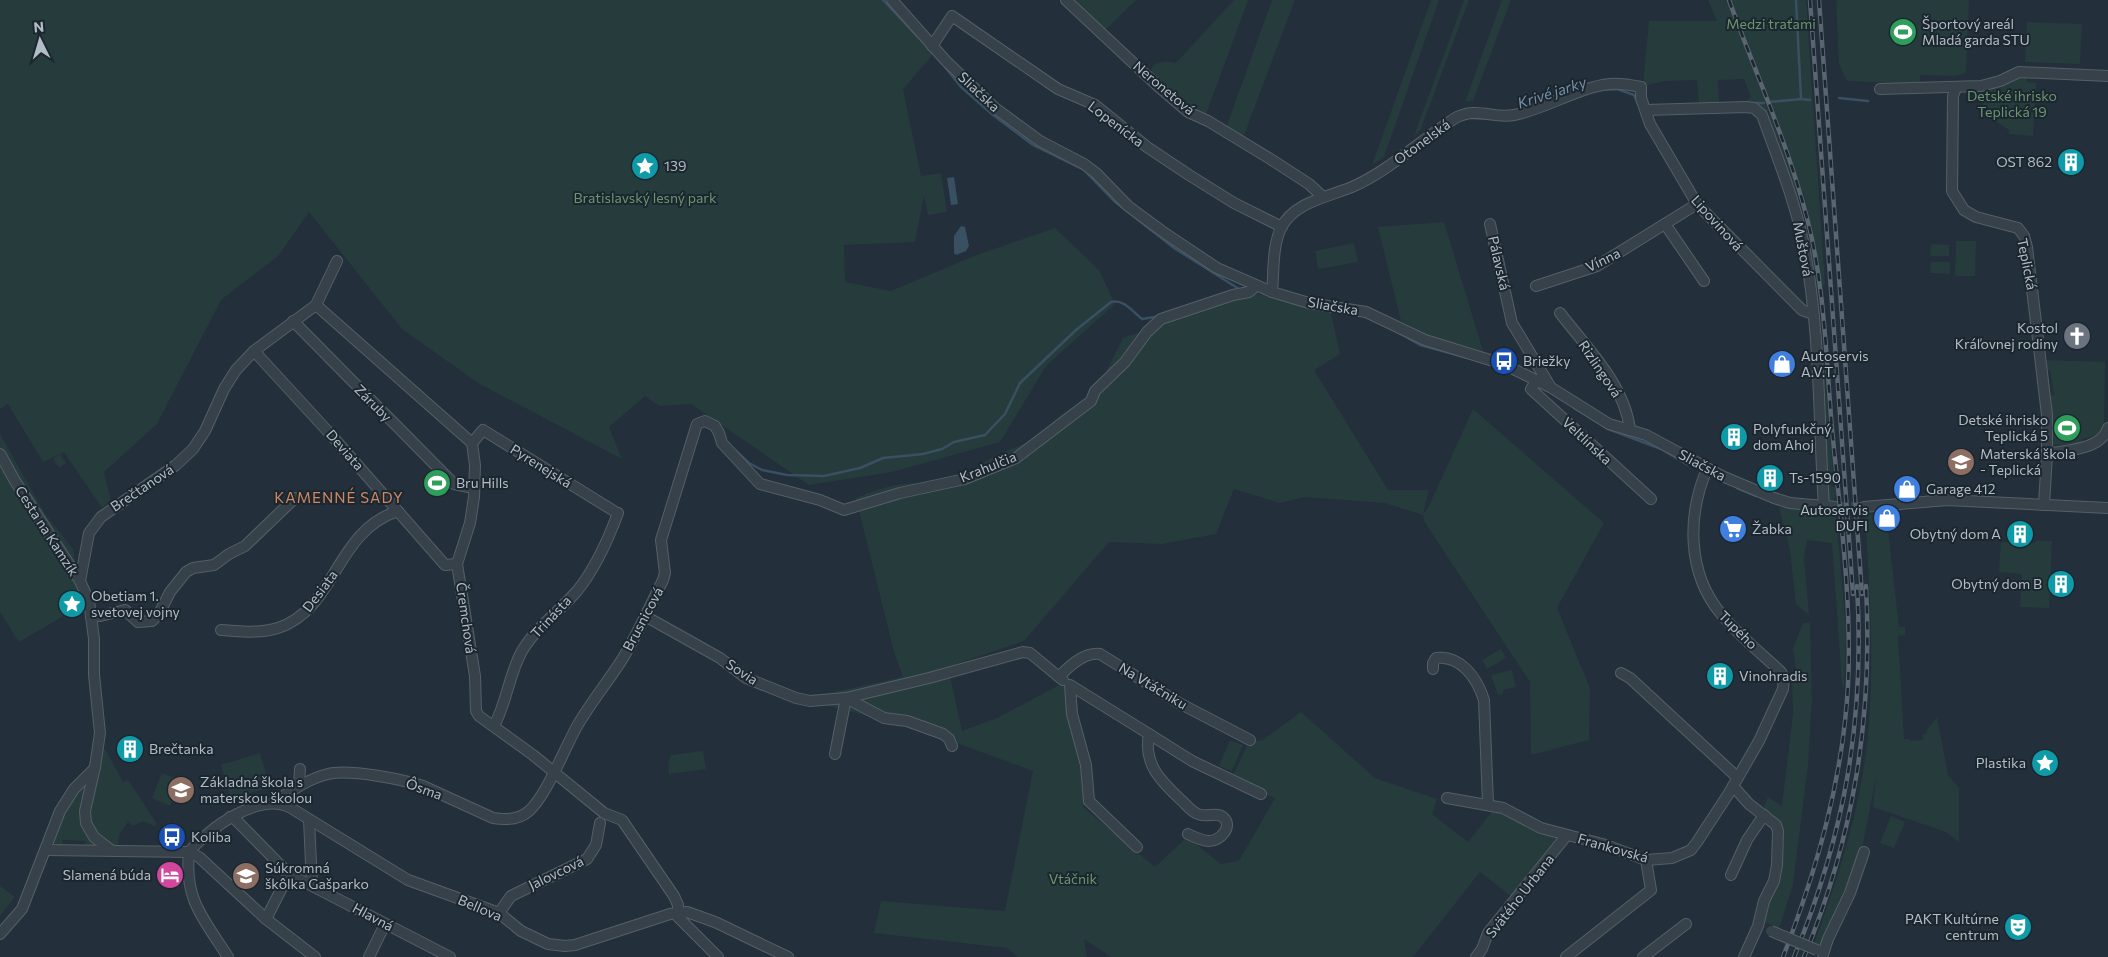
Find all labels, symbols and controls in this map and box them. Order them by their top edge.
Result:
north arrow [15,15,65,65]
park label: Medzi traťami [1726,15,1816,32]
place label: Športový areál Mladá garda STU [1922,15,2030,48]
sports icon: Športový areál Mladá garda STU [1888,17,1918,47]
text: N [33,18,45,35]
street label: Neronetová [1130,57,1199,118]
street label: Sliačska [955,68,1004,115]
water label: Krivé jarky [1515,72,1590,112]
park label: Detské ihrisko Teplická 19 [1967,87,2057,120]
street label: Lopenícka [1085,97,1148,150]
street label: Otonelská [1390,115,1453,168]
building icon: OST 862 [2056,147,2086,177]
place icon: 139 [630,151,660,181]
place label: OST 862 [1996,153,2052,170]
place label: 139 [664,157,686,174]
park label: Bratislavský lesný park [573,189,717,206]
street label: Lipovinová [1688,191,1747,254]
street label: Muštová [1790,220,1817,278]
street label: Pálavská [1485,234,1514,292]
street label: Teplická [2014,237,2041,291]
street label: Vínna [1583,244,1623,275]
street label: Sliačska [1307,293,1360,318]
place label: Kostol Kráľovnej rodiny [1955,319,2058,352]
church icon: Kostol Kráľovnej rodiny [2062,321,2092,351]
street label: Rizlingová [1575,337,1626,400]
bus stop icon: Briežky [1489,346,1519,376]
place label: Autoservis A.V.T. [1801,347,1869,380]
shop icon: Autoservis A.V.T. [1767,349,1797,379]
place label: Briežky [1523,352,1570,369]
street label: Záruby [351,381,395,425]
place label: Detské ihrisko Teplická 5 [1958,411,2048,444]
street label: Veltlínska [1559,413,1616,468]
sports icon: Detské ihrisko Teplická 5 [2052,413,2082,443]
place label: Polyfunkčný dom Ahoj [1753,420,1831,453]
building icon: Polyfunkčný dom Ahoj [1719,422,1749,452]
street label: Deviata [323,426,368,474]
street label: Pyrenejská [508,440,575,491]
street label: Sliačska [1676,445,1729,484]
place label: Materská škola - Teplická [1980,445,2076,478]
school or university icon: Materská škola - Teplická [1946,447,1976,477]
street label: Krahulčia [957,448,1019,486]
street label: Brečtanová [107,460,176,515]
building icon: Ts-1590 [1755,463,1785,493]
sports icon: Bru Hills [422,468,452,498]
place label: Ts-1590 [1789,469,1841,486]
place label: Bru Hills [456,474,509,491]
shop icon: Garage 412 [1892,474,1922,504]
place label: Garage 412 [1926,480,1996,497]
street label: Cesta na Kamzík [12,482,83,579]
district label: KAMENNÉ SADY [274,487,404,506]
place label: Autoservis DUFI [1800,501,1868,534]
shop icon: Autoservis DUFI [1872,503,1902,533]
supermarket icon: Žabka [1718,514,1748,544]
building icon: Obytný dom A [2005,519,2035,549]
place label: Žabka [1752,520,1792,537]
place label: Obytný dom A [1910,525,2001,542]
street label: Desiata [298,566,341,615]
building icon: Obytný dom B [2046,569,2076,599]
place label: Obytný dom B [1951,575,2042,592]
street label: Čremchová [453,581,480,655]
street label: Brusnicová [619,584,666,654]
place label: Obetiam 1. svetovej vojny [91,587,180,620]
place icon: Obetiam 1. svetovej vojny [57,589,87,619]
street label: Trinásta [527,592,574,641]
street label: Tupého [1715,607,1761,653]
street label: Sovia [723,655,761,688]
street label: Na Vtáčniku [1116,659,1191,713]
building icon: Vinohradis [1705,661,1735,691]
place label: Vinohradis [1739,667,1807,684]
building icon: Brečtanka [115,734,145,764]
place label: Brečtanka [149,740,214,757]
place icon: Plastika [2030,748,2060,778]
place label: Plastika [1976,754,2026,771]
place label: Základná škola s materskou školou [200,773,312,806]
street label: Ôsma [404,774,445,803]
school or university icon: Základná škola s materskou školou [166,775,196,805]
bus stop icon: Koliba [157,822,187,852]
place label: Koliba [191,828,231,845]
street label: Frankovská [1576,829,1650,866]
street label: Svätého Urbana [1482,851,1557,941]
street label: Jalovcová [525,852,586,893]
place label: Súkromná škôlka Gašparko [265,859,369,892]
hotel icon: Slamená búda [155,860,185,890]
school or university icon: Súkromná škôlka Gašparko [231,861,261,891]
place label: Slamená búda [63,866,151,883]
park label: Vtáčnik [1049,870,1098,887]
street label: Bellova [456,891,505,924]
street label: Hlavná [350,899,397,934]
place label: PAKT Kultúrne centrum [1905,910,1999,943]
theatre icon: PAKT Kultúrne centrum [2003,912,2033,942]

